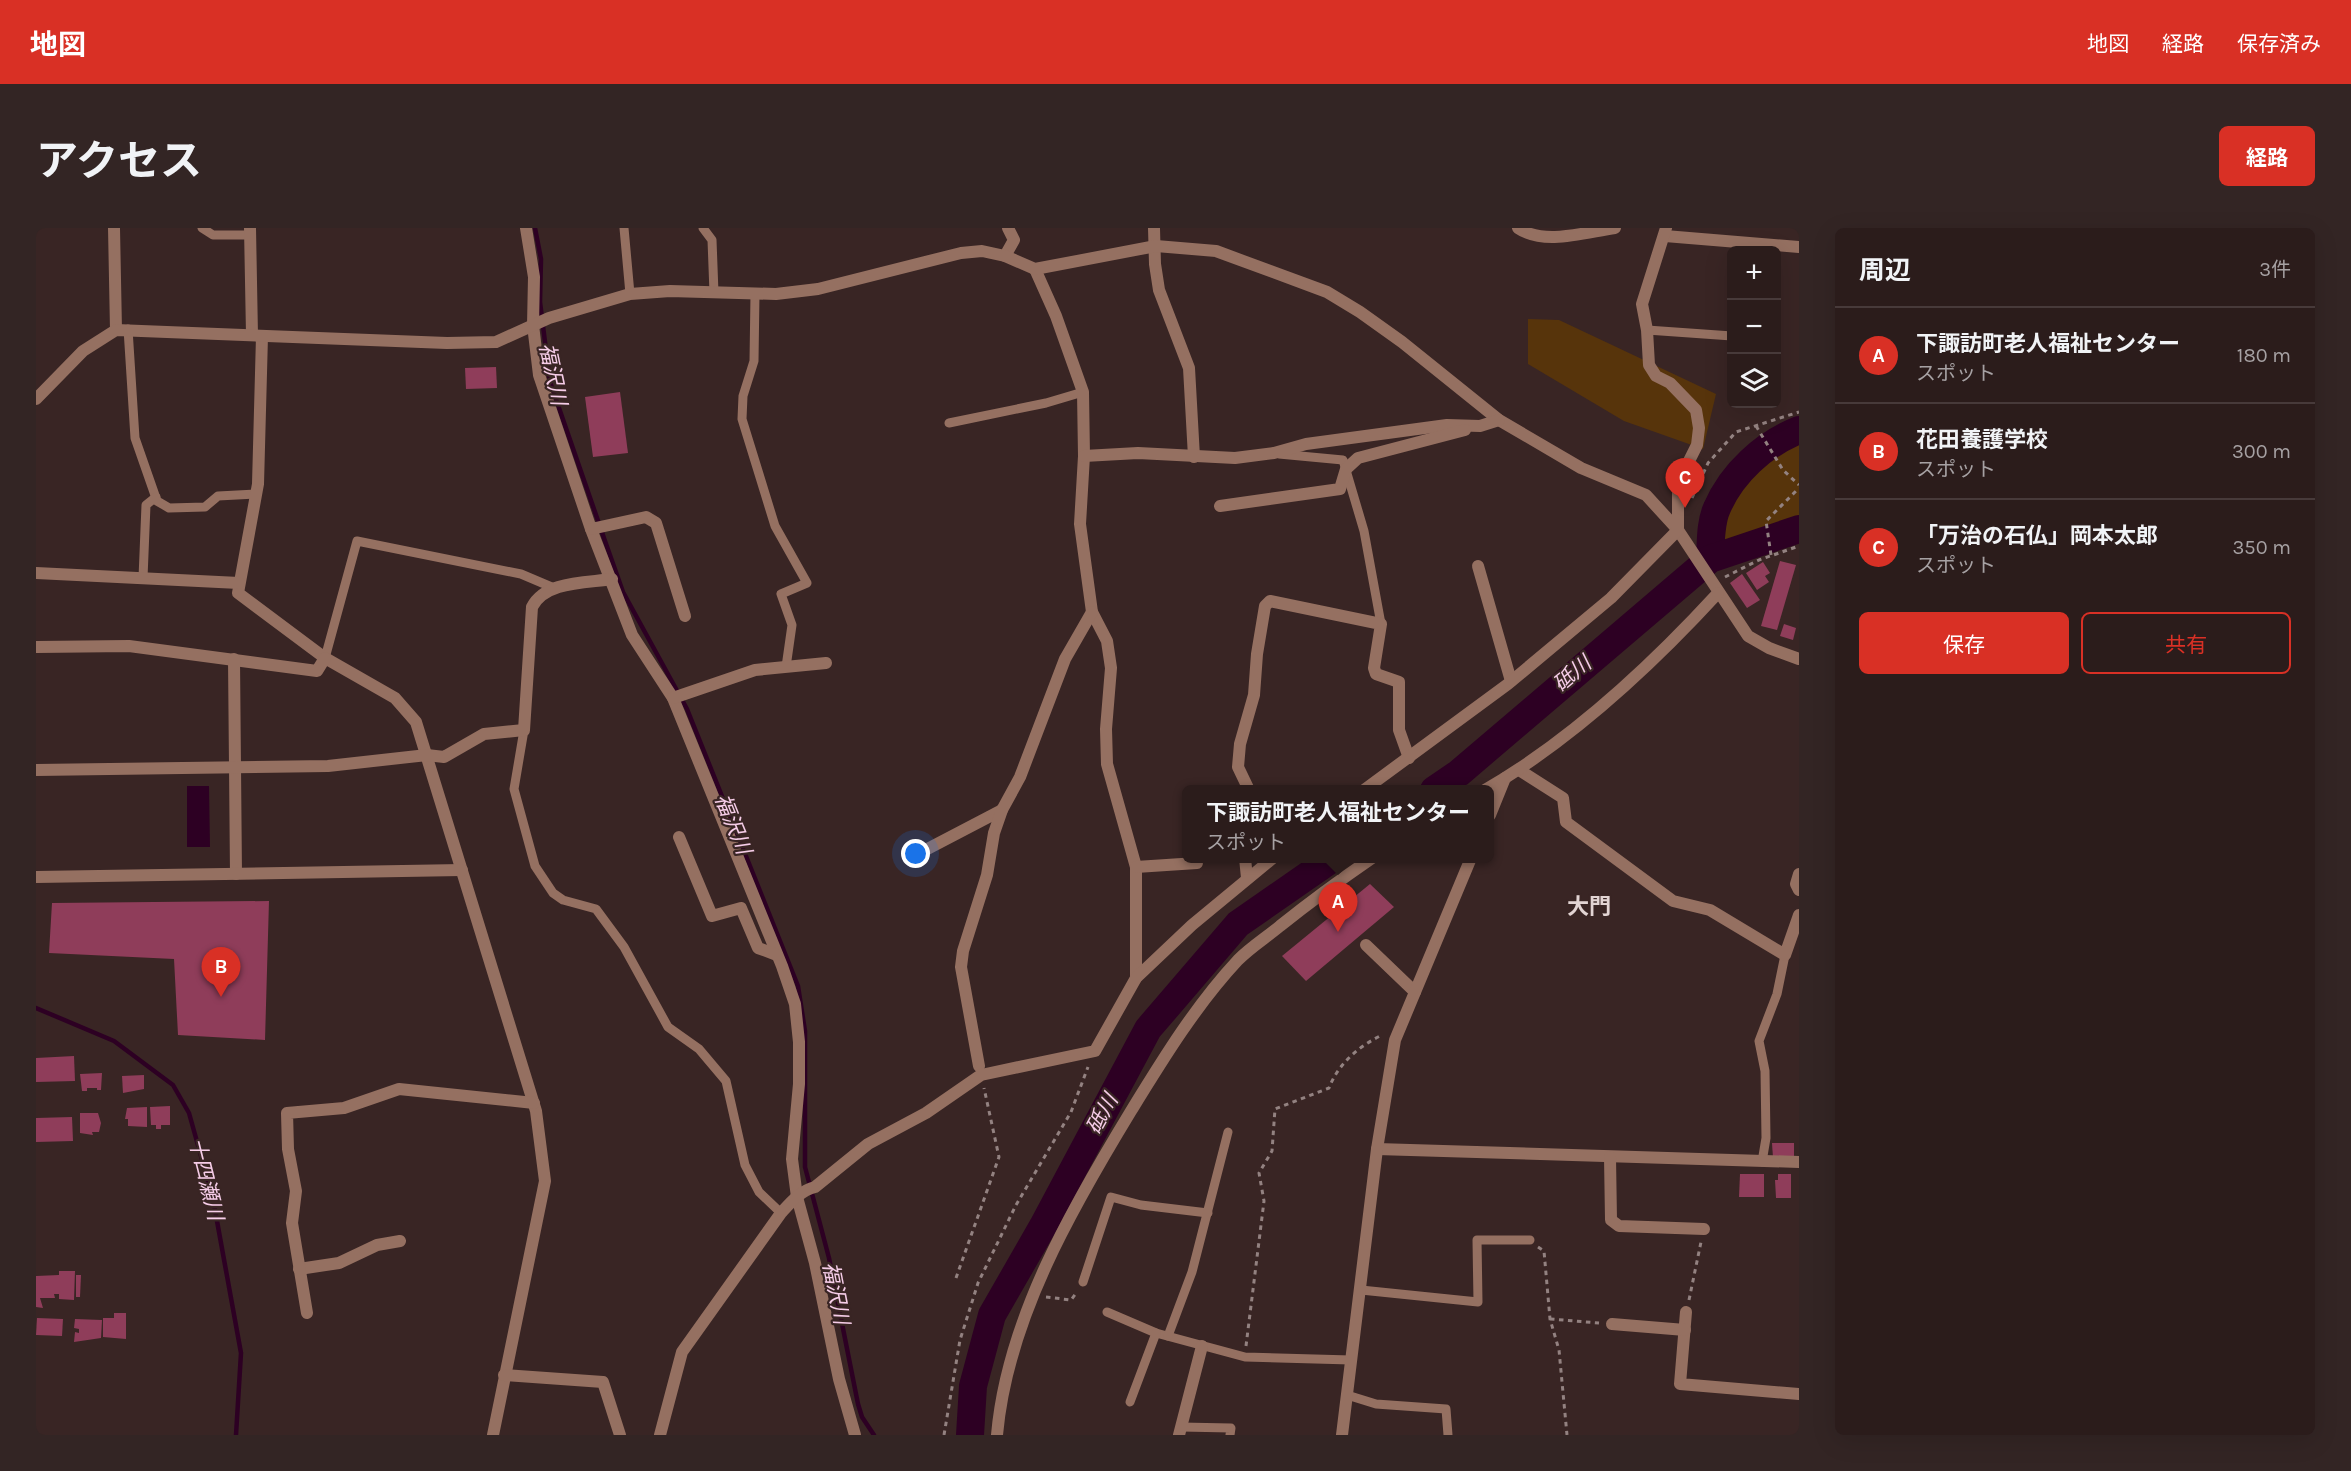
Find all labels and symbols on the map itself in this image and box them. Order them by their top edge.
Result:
water label: 福沢川 [535,341,572,409]
pin: C [1666,458,1704,508]
water label: 砥川 [1548,650,1597,697]
water label: 福沢川 [710,790,757,860]
your location [901,839,930,868]
pin: A [1318,882,1358,932]
district label: 大門 [1567,894,1611,920]
pin: B [202,948,240,997]
water label: 砥川 [1081,1088,1124,1138]
water label: 十四瀬川 [184,1135,228,1225]
water label: 福沢川 [818,1260,854,1328]

